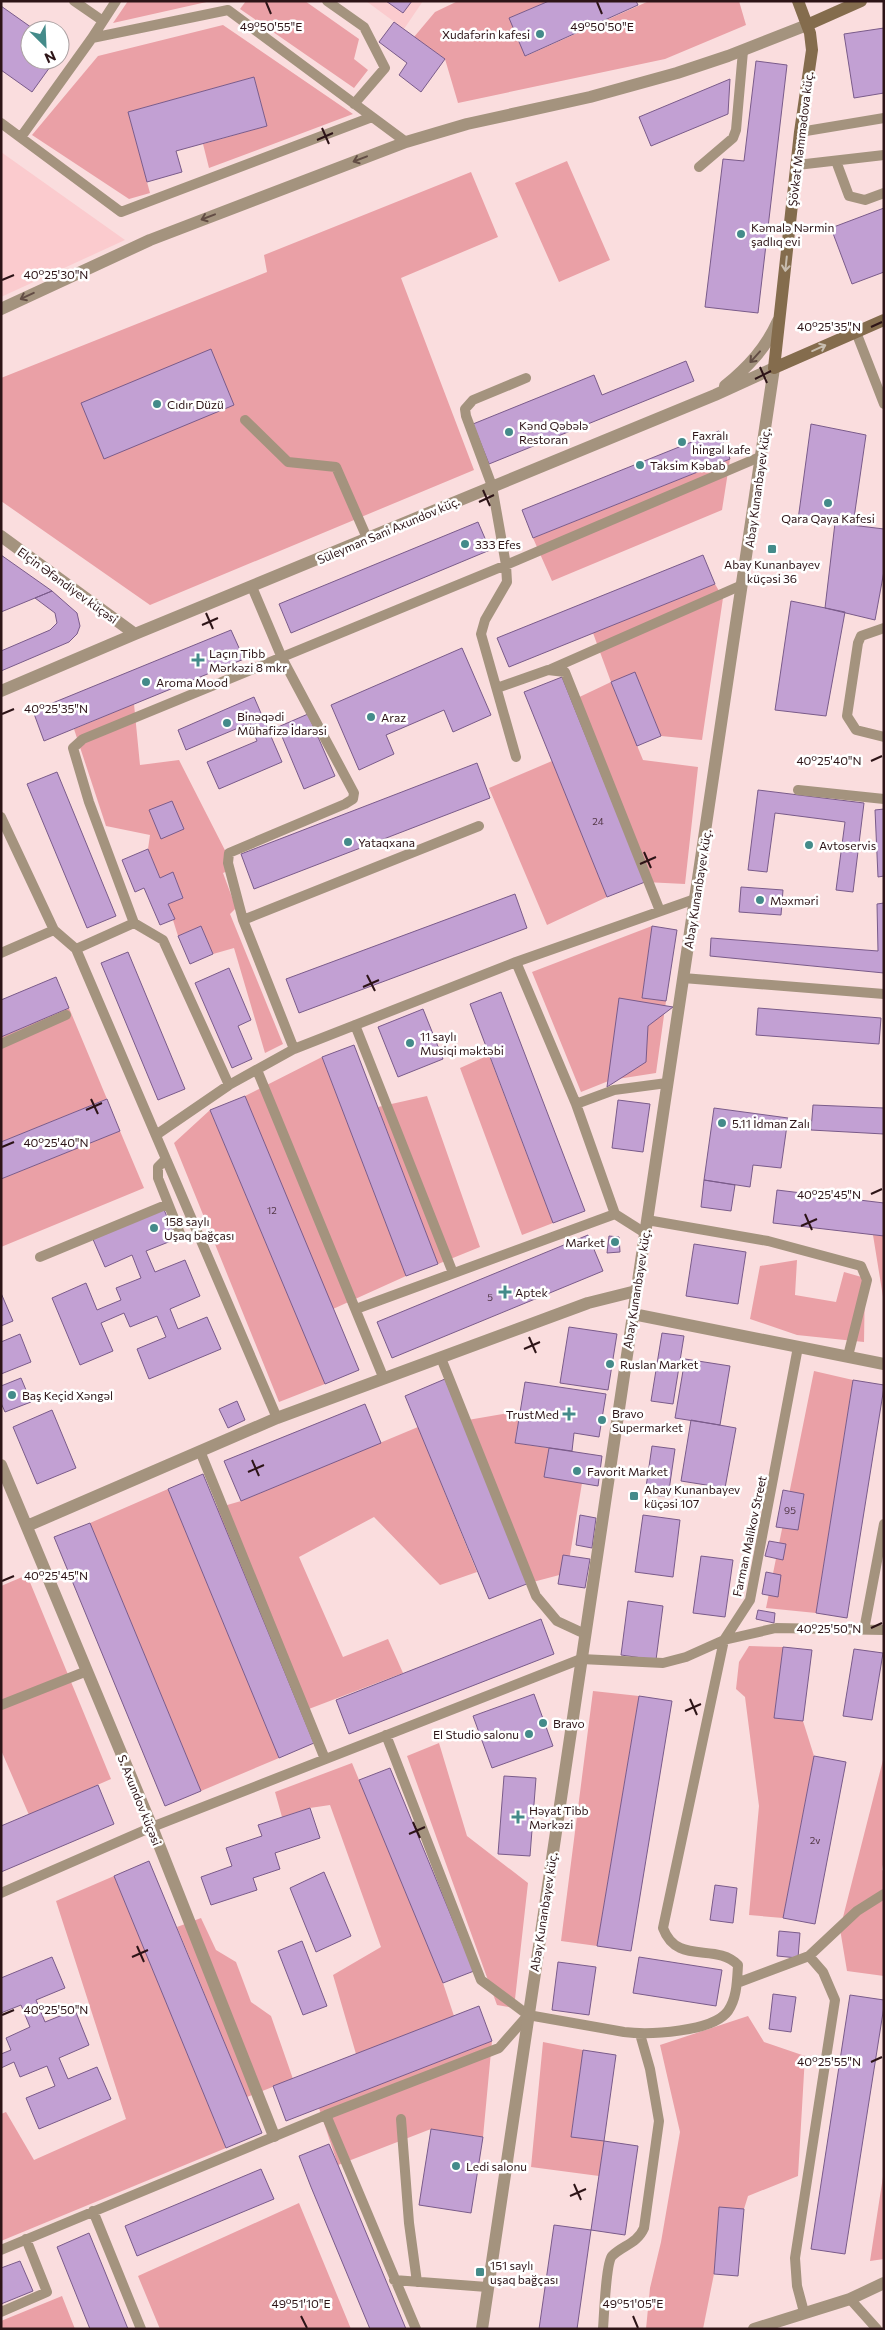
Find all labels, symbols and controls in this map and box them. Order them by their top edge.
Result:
text: 49°50'55"E [240,19,302,33]
text: 49°50'50"E [570,19,634,33]
north arrow [20,20,70,70]
place label: Xudafərin kafesi [442,27,530,41]
marker: Xudafərin kafesi [534,28,546,40]
text: N [42,47,59,67]
street label: Şövkət Məmmədova küç. [785,71,815,207]
one-way arrow [353,155,368,164]
one-way arrow [201,212,216,222]
place label: Kəmalə Nərmin şadlıq evi [751,220,834,248]
marker: Kəmalə Nərmin şadlıq evi [735,228,747,240]
one-way arrow [781,256,791,272]
text: 40°25'30"N [24,267,88,281]
one-way arrow [20,292,35,302]
text: 40°25'35"N [797,319,861,333]
one-way arrow [811,343,826,353]
one-way arrow [749,351,761,364]
place label: Cıdır Düzü [167,397,224,411]
marker: Cıdır Düzü [151,398,163,410]
place label: Kәnd Qәbәlә Restoran [519,418,588,446]
marker: Kәnd Qәbәlә Restoran [503,426,515,438]
street label: Abay Kunanbayev küç. [742,427,772,549]
place label: Faxralı hingəl kafe [692,428,751,456]
marker: Faxralı hingəl kafe [676,436,688,448]
place label: Taksim Kəbab [650,458,726,472]
marker: Taksim Kəbab [634,459,646,471]
street label: Süleyman Sani Axundov küç. [315,494,461,566]
marker: Qara Qaya Kafesi [822,497,834,509]
place label: Qara Qaya Kafesi [781,511,875,525]
place label: 333 Efes [475,537,521,551]
marker: 333 Efes [459,538,471,550]
marker: Abay Kunanbayev küçəsi 36 [766,543,778,555]
street label: Elçin Əfəndiyev küçəsi [15,544,121,626]
place label: Abay Kunanbayev küçəsi 36 [724,557,820,585]
place label: Laçın Tibb Mərkəzi 8 mkr [209,646,287,674]
marker: Laçın Tibb Mərkəzi 8 mkr [191,653,205,667]
place label: Aroma Mood [156,675,228,689]
marker: Aroma Mood [140,676,152,688]
text: 40°25'35"N [24,701,88,715]
place label: Binəqədi Mühafizə İdarəsi [237,709,327,737]
place label: Araz [381,710,406,724]
marker: Araz [365,711,377,723]
marker: Binəqədi Mühafizə İdarəsi [221,717,233,729]
text: 40°25'40"N [796,753,862,767]
house number: 24 [592,815,604,827]
street label: Abay Kunanbayev küç. [681,828,713,950]
place label: Yataqxana [358,835,415,849]
marker: Yataqxana [342,836,354,848]
place label: Avtoservis [819,838,876,852]
marker: Avtoservis [803,839,815,851]
place label: Məxməri [770,893,819,907]
marker: Məxməri [754,894,766,906]
place label: 11 saylı Musiqi məktəbi [420,1029,504,1057]
marker: 11 saylı Musiqi məktəbi [404,1037,416,1049]
place label: 5.11 İdman Zalı [732,1116,810,1130]
marker: 5.11 İdman Zalı [716,1117,728,1129]
text: 40°25'40"N [23,1135,89,1149]
text: 40°25'45"N [797,1187,861,1201]
house number: 12 [267,1204,277,1216]
place label: 158 saylı Uşaq bağçası [164,1214,234,1242]
marker: 158 saylı Uşaq bağçası [148,1222,160,1234]
street label: Abay Kunanbayev küç. [620,1228,652,1350]
place label: Market [565,1235,605,1249]
marker: Market [609,1236,621,1248]
place label: Aptek [515,1285,548,1299]
marker: Aptek [499,1286,511,1298]
house number: 5 [487,1291,493,1303]
place label: Ruslan Market [620,1357,699,1371]
marker: Ruslan Market [604,1358,616,1370]
place label: Baş Keçid Xəngəl [22,1388,113,1402]
marker: Baş Keçid Xəngəl [6,1389,18,1401]
place label: Bravo Supermarket [612,1406,683,1434]
place label: TrustMed [506,1407,559,1421]
marker: TrustMed [563,1408,575,1420]
marker: Bravo Supermarket [596,1414,608,1426]
place label: Favorit Market [587,1464,668,1478]
marker: Favorit Market [571,1465,583,1477]
street label: Farman Malikov Street [729,1474,769,1598]
place label: Abay Kunanbayev küçəsi 107 [644,1482,740,1510]
marker: Abay Kunanbayev küçəsi 107 [628,1490,640,1502]
house number: 95 [784,1504,796,1516]
text: 40°25'45"N [24,1568,88,1582]
text: 40°25'50"N [797,1621,861,1635]
place label: Bravo [553,1716,585,1730]
marker: Bravo [537,1717,549,1729]
place label: El Studio salonu [433,1727,519,1741]
marker: El Studio salonu [523,1728,535,1740]
street label: S. Axundov küçəsi [115,1753,165,1847]
place label: Həyat Tibb Mərkəzi [529,1803,589,1831]
marker: Həyat Tibb Mərkəzi [511,1810,525,1824]
house number: 2v [810,1834,820,1846]
street label: Abay Kunanbayev küç. [527,1851,559,1973]
text: 40°25'50"N [24,2002,88,2016]
text: 40°25'55"N [797,2054,861,2068]
place label: Ledi salonu [466,2159,527,2173]
marker: Ledi salonu [450,2160,462,2172]
place label: 151 saylı uşaq bağçası [490,2258,558,2286]
marker: 151 saylı uşaq bağçası [474,2266,486,2278]
text: 49°51'10"E [271,2296,331,2310]
text: 49°51'05"E [603,2296,663,2310]

